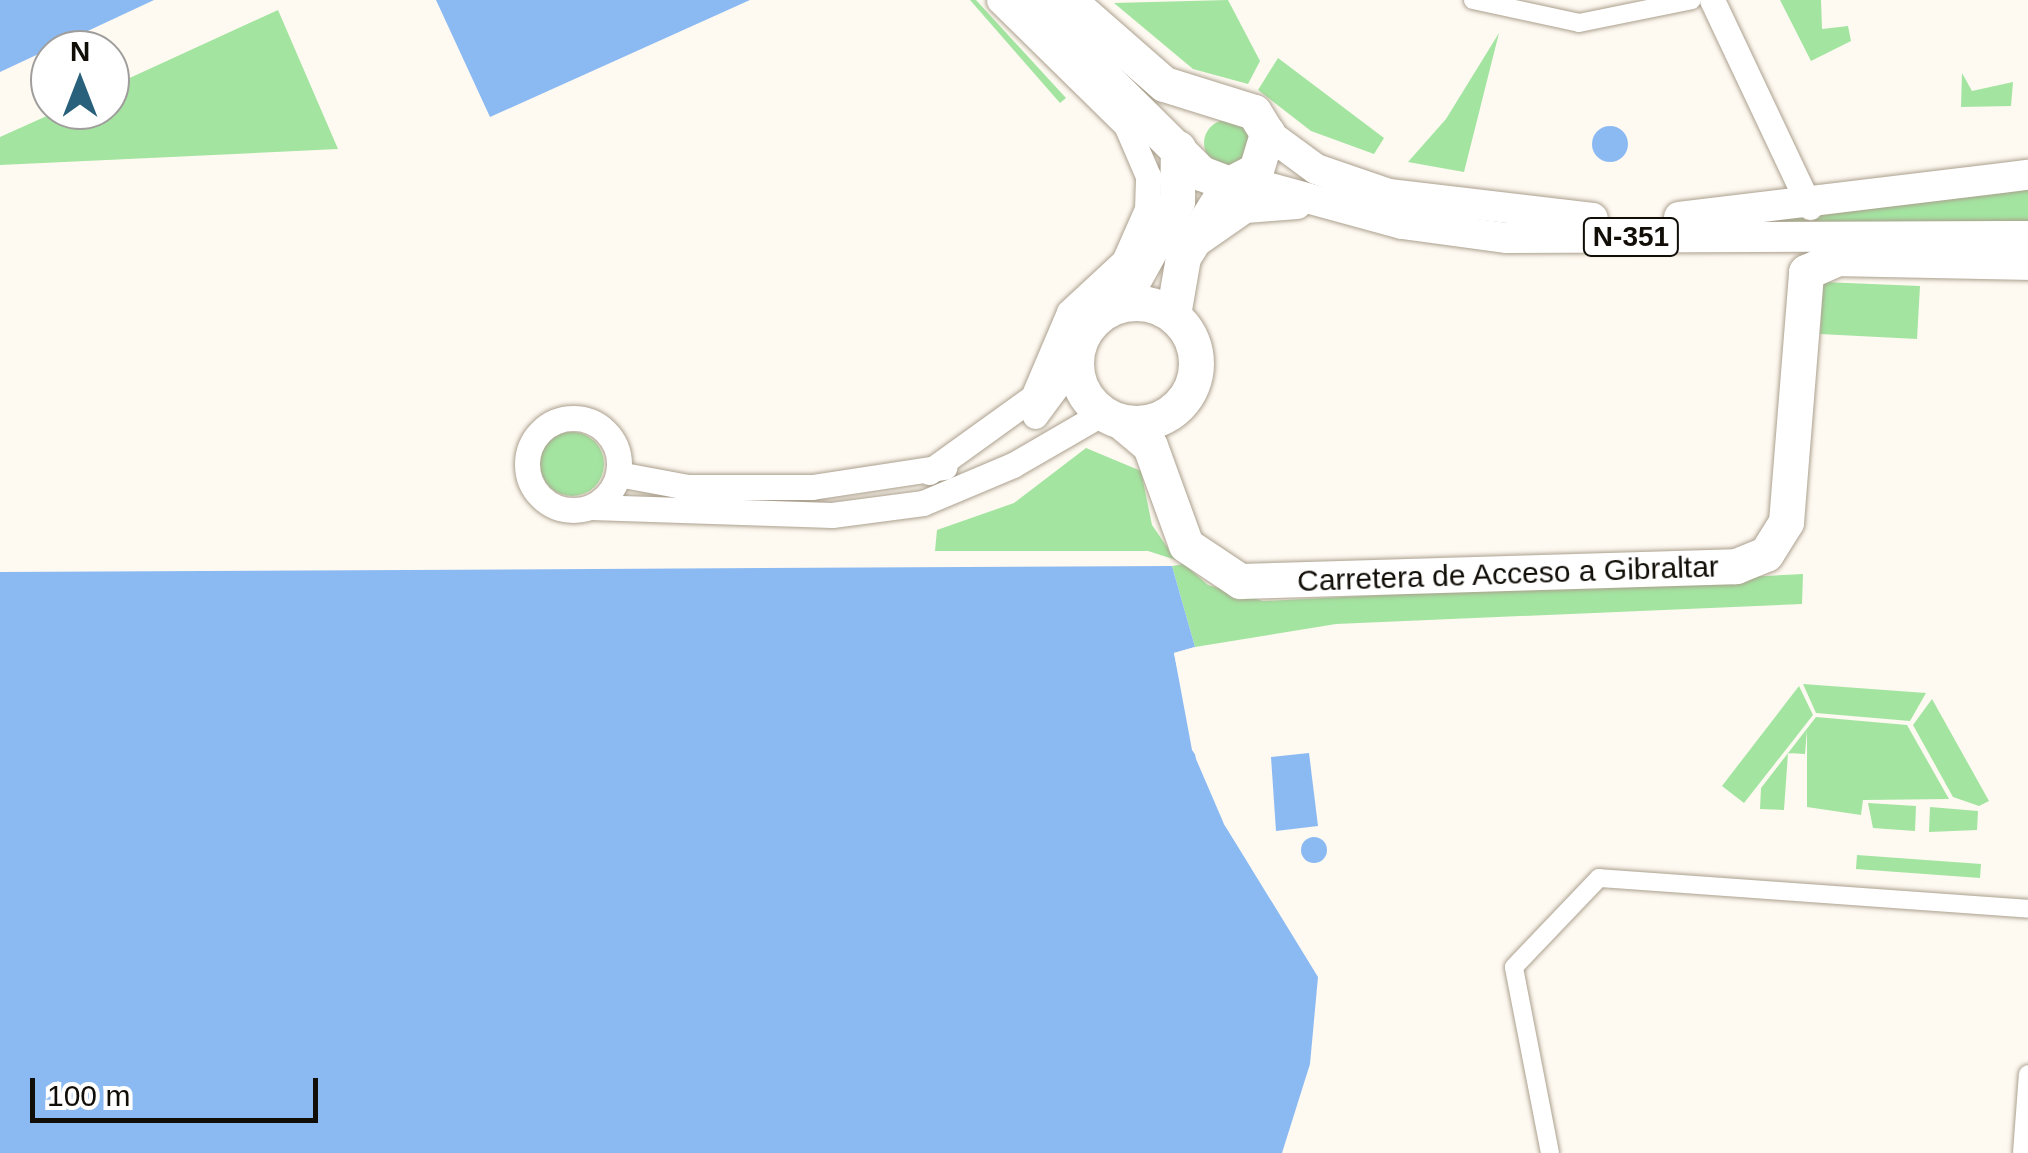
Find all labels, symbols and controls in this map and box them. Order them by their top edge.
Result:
north arrow [30,30,130,130]
text: N [70,36,90,67]
road number: N-351 [1581,214,1681,260]
street label: Carretera de Acceso a Gibraltar [1296,549,1720,599]
scale bar [35,1058,322,1120]
text: 100 m [47,1079,130,1112]

